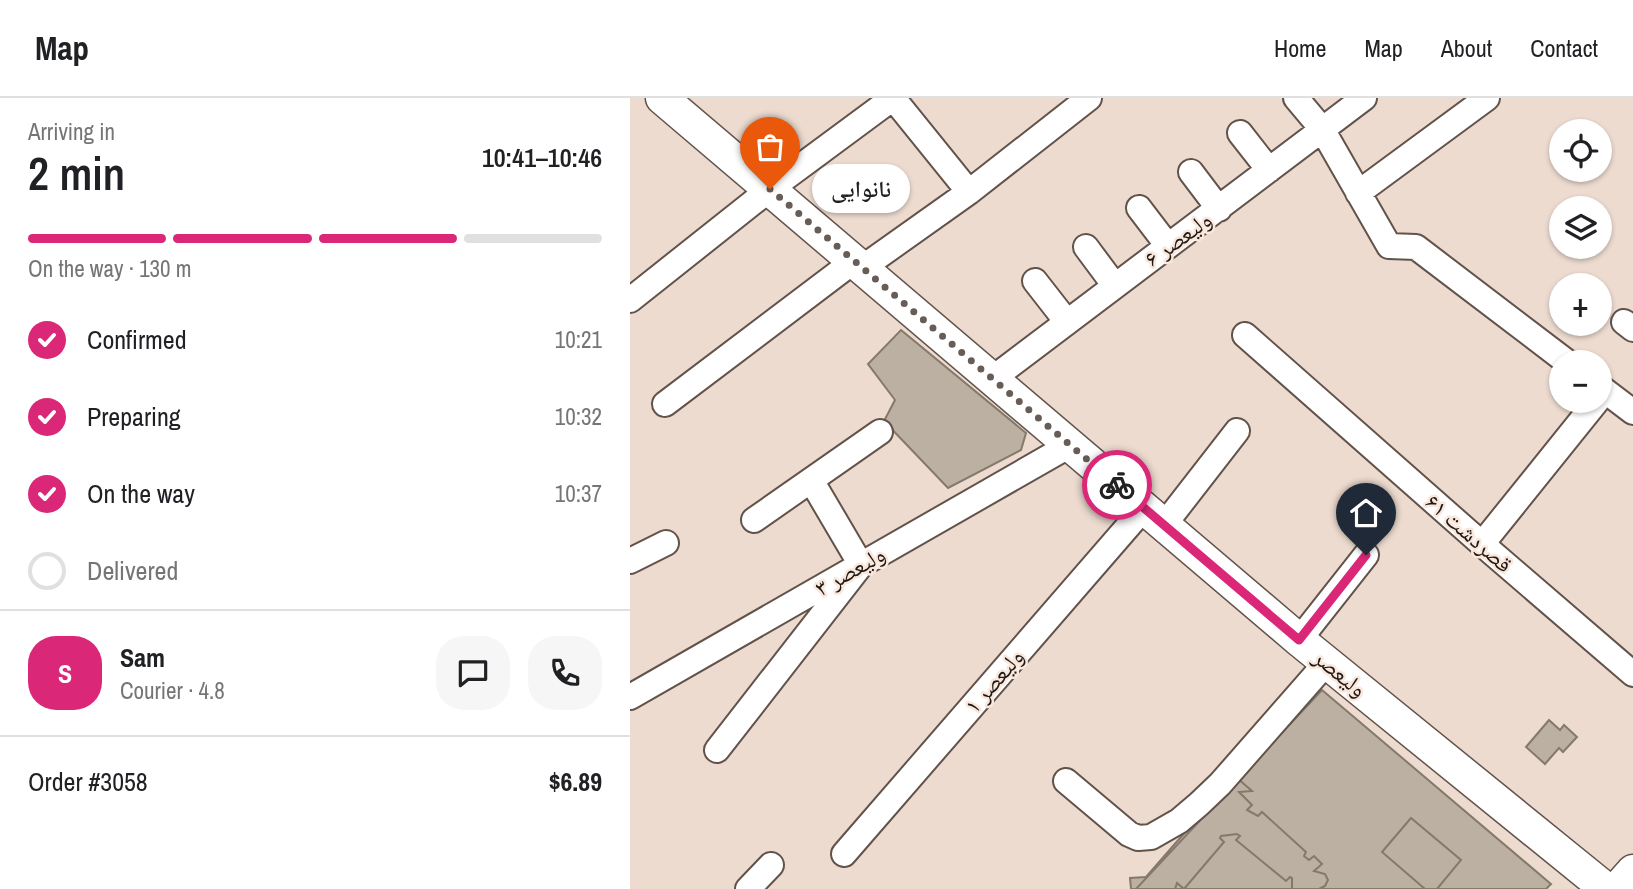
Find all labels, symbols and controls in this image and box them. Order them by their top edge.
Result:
text: Map [35,26,89,70]
text: Home [1274,32,1326,64]
text: Map [1364,32,1403,64]
text: About [1441,32,1492,64]
text: Contact [1530,32,1598,64]
text: Arriving in [28,116,115,147]
pin [740,117,800,189]
map controls [1549,119,1612,413]
button: locate [1549,119,1612,182]
icon: bag [751,128,789,166]
text: 10:41–10:46 [482,140,602,175]
text: 2 min [28,142,125,204]
callout: نانوایی [812,164,910,214]
text: نانوایی [831,173,891,204]
button: layers [1549,196,1612,259]
street label: ۶ ولیعصر [1138,204,1218,274]
text: On the way · 130 m [28,253,192,284]
button: + [1549,273,1612,336]
icon: check [28,321,66,359]
text: Confirmed [87,322,187,357]
text: 10:21 [555,324,602,355]
button: − [1549,350,1612,413]
icon: check [28,398,66,436]
text: Preparing [87,399,181,434]
text: 10:32 [555,401,602,432]
courier [1082,450,1152,520]
icon: bike [1098,466,1136,504]
icon: check [28,475,66,513]
text: On the way [87,476,195,511]
text: 10:37 [555,478,602,509]
pin [1336,483,1396,555]
street label: ۶۱ قصردشت [1419,486,1520,579]
icon: home [1347,494,1385,532]
street label: ۳ ولیعصر [809,538,891,603]
text: Delivered [87,553,178,588]
button: chat [436,636,510,710]
button: phone [528,636,602,710]
text: Sam [120,640,165,675]
street label: ولیعصر [1306,641,1374,704]
street label: ۱ ولیعصر [957,642,1030,720]
text: S [58,656,72,691]
text: Courier · 4.8 [120,675,225,706]
text: Order #3058 [28,764,148,799]
text: $6.89 [549,764,602,799]

